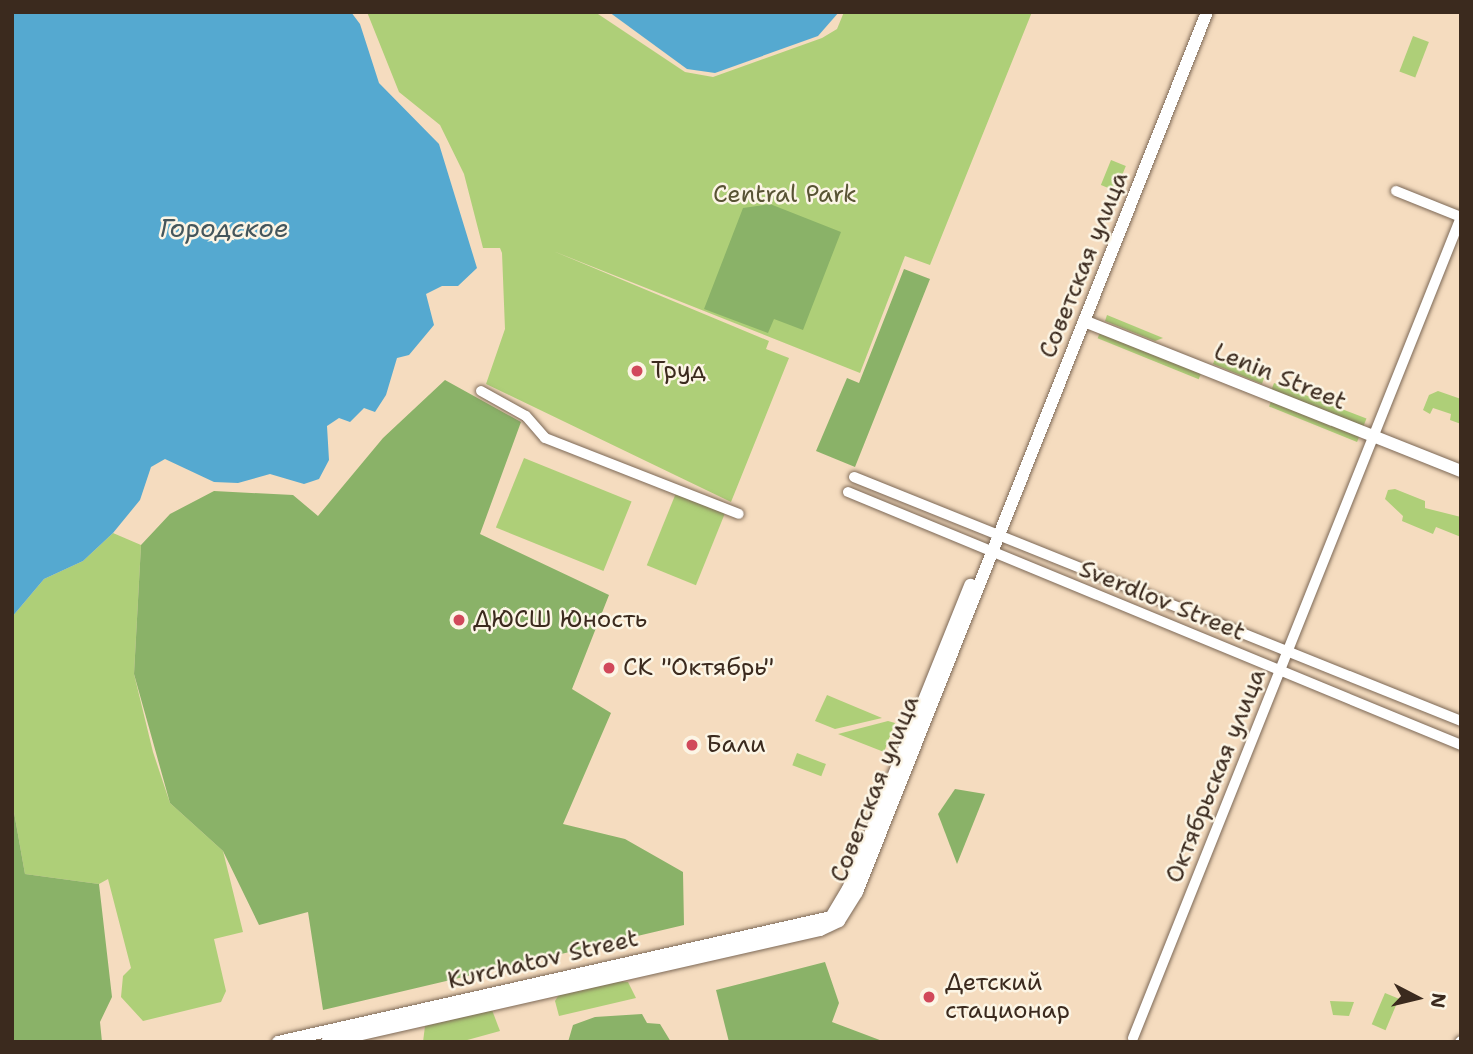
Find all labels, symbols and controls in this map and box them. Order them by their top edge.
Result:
street label: Советская улица [1033,168,1135,362]
park label: Central Park [713,181,857,209]
water label: Городское [159,212,289,244]
street label: Lenin Street [1210,337,1350,417]
place label: Труд [651,357,706,385]
marker: Труд [629,363,645,379]
street label: Sverdlov Street [1075,555,1249,647]
place label: ДЮСШ Юность [473,606,647,634]
marker: ДЮСШ Юность [451,612,467,628]
place label: СК "Октябрь" [623,654,774,682]
marker: СК "Октябрь" [601,660,617,676]
street label: Октябрьская улица [1160,665,1272,887]
street label: Советская улица [824,692,926,886]
place label: Бали [706,731,766,759]
marker: Бали [684,737,700,753]
street label: Kurchatov Street [445,924,641,996]
north arrow [1382,963,1452,1033]
place label: Детский стационар [945,969,1070,1025]
marker: Детский стационар [919,987,939,1007]
text: N [1425,992,1452,1010]

